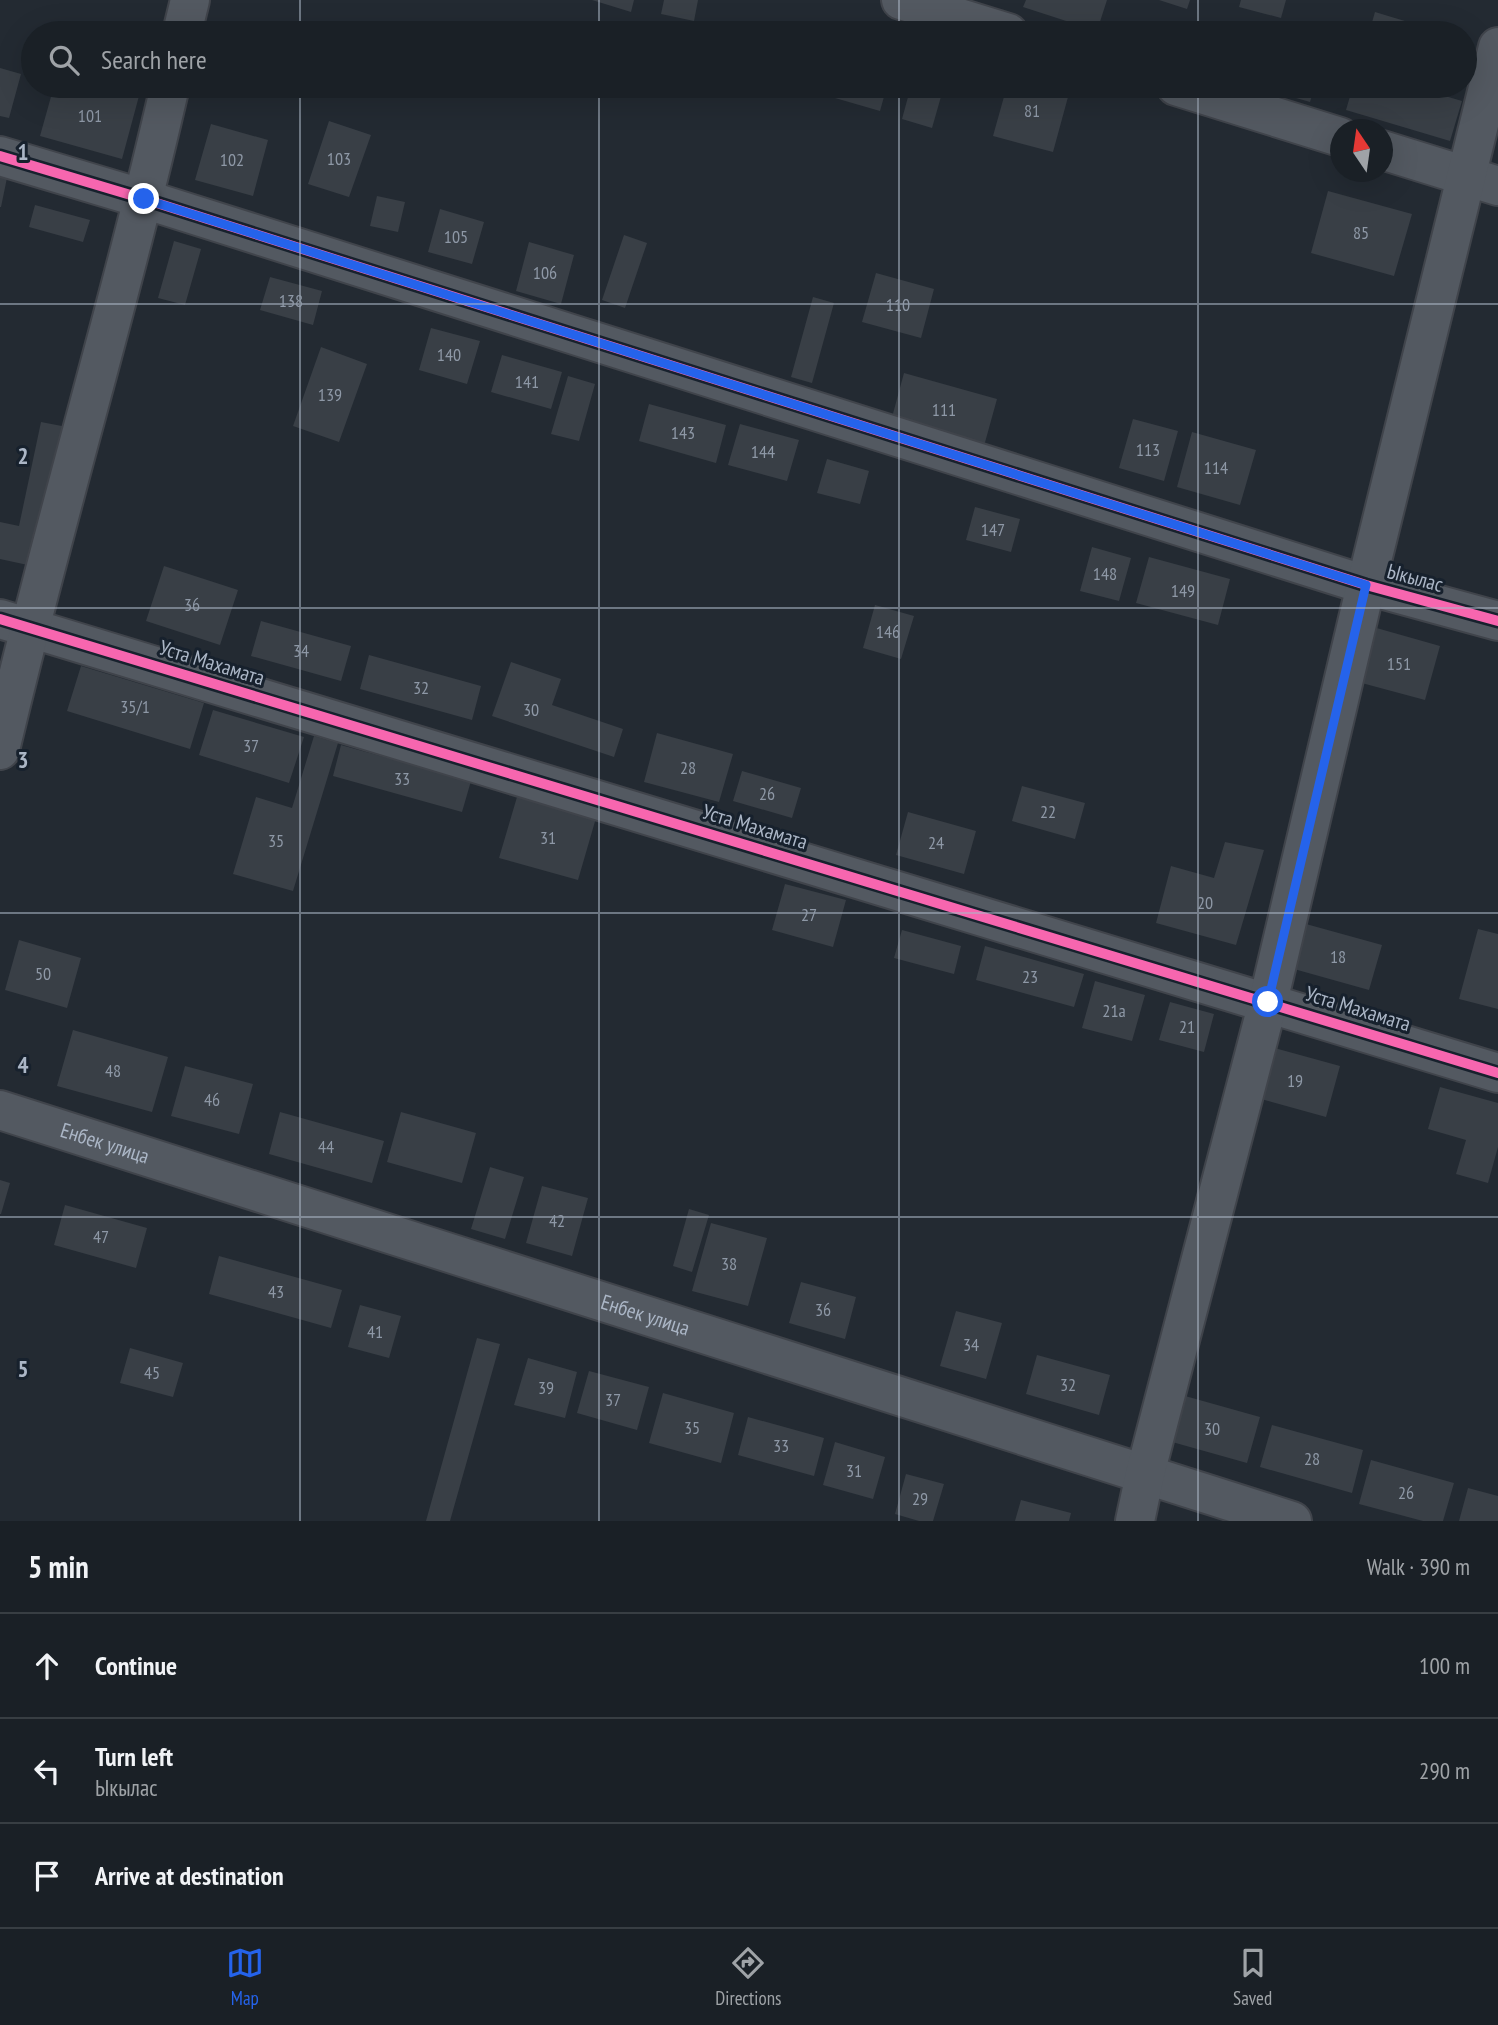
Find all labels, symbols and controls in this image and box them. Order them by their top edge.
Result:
search box [21,21,1477,98]
icon: search [45,41,83,79]
text: Search here [101,43,207,76]
house number: 81 [1024,99,1040,122]
house number: 101 [78,104,102,127]
north arrow [1330,119,1393,182]
text: 1 [18,137,29,166]
house number: 103 [327,147,351,170]
house number: 102 [220,148,244,171]
route end [128,183,159,214]
house number: 85 [1353,221,1369,244]
house number: 105 [444,225,468,248]
house number: 106 [533,261,557,284]
house number: 138 [279,289,303,312]
house number: 110 [886,293,910,316]
house number: 140 [437,343,461,366]
house number: 141 [515,370,539,393]
house number: 139 [318,383,342,406]
house number: 111 [932,398,956,421]
house number: 143 [671,421,695,444]
house number: 113 [1136,438,1160,461]
house number: 144 [751,440,775,463]
text: 2 [18,441,29,470]
house number: 114 [1204,456,1228,479]
house number: 147 [981,518,1005,541]
street label: Ыкылас [1384,557,1447,598]
house number: 148 [1093,562,1117,585]
house number: 149 [1171,579,1195,602]
house number: 36 [184,593,200,616]
house number: 146 [876,620,900,643]
street label: Уста Махамата [156,634,268,691]
house number: 34 [293,639,309,662]
house number: 151 [1387,652,1411,675]
house number: 32 [413,676,429,699]
house number: 35/1 [120,695,150,718]
house number: 30 [523,698,539,721]
house number: 37 [243,734,259,757]
text: 3 [18,745,29,774]
house number: 28 [680,756,696,779]
house number: 33 [394,767,410,790]
house number: 26 [759,782,775,805]
street label: Уста Махамата [699,798,811,855]
house number: 22 [1040,800,1056,823]
house number: 31 [540,826,556,849]
house number: 35 [268,829,284,852]
house number: 24 [928,831,944,854]
house number: 20 [1197,891,1213,914]
house number: 27 [801,903,817,926]
house number: 18 [1330,945,1346,968]
house number: 50 [35,962,51,985]
house number: 23 [1022,965,1038,988]
street label: Уста Махамата [1302,980,1414,1037]
route start [1252,986,1283,1017]
house number: 21а [1102,999,1126,1022]
house number: 21 [1179,1015,1195,1038]
text: 4 [18,1050,29,1079]
house number: 48 [105,1059,121,1082]
house number: 19 [1287,1069,1303,1092]
house number: 46 [204,1088,220,1111]
street label: Енбек улица [57,1116,153,1170]
house number: 44 [318,1135,334,1158]
house number: 42 [549,1209,565,1232]
house number: 47 [93,1225,109,1248]
house number: 38 [721,1252,737,1275]
house number: 43 [268,1280,284,1303]
street label: Енбек улица [598,1288,693,1341]
house number: 36 [815,1298,831,1321]
house number: 41 [367,1320,383,1343]
house number: 34 [963,1333,979,1356]
text: 5 [18,1354,29,1383]
house number: 45 [144,1361,160,1384]
house number: 32 [1060,1373,1076,1396]
house number: 39 [538,1376,554,1399]
house number: 37 [605,1388,621,1411]
house number: 35 [684,1416,700,1439]
house number: 30 [1204,1417,1220,1440]
house number: 33 [773,1434,789,1457]
house number: 28 [1304,1447,1320,1470]
house number: 31 [846,1459,862,1482]
house number: 26 [1398,1481,1414,1504]
house number: 29 [912,1487,928,1510]
text: 5 min [28,1547,89,1586]
text: Walk · 390 m [1367,1552,1470,1581]
icon: ahead [28,1647,66,1685]
text: Continue [95,1649,177,1682]
text: 100 m [1419,1651,1470,1680]
text: Turn left [95,1740,173,1773]
icon: left [28,1752,66,1790]
text: 290 m [1419,1756,1470,1785]
text: Ыкылас [95,1773,157,1802]
icon: arrive [28,1857,66,1895]
text: Arrive at destination [95,1859,284,1892]
tab: Map [226,1944,264,2010]
tab: Directions [715,1944,781,2010]
tab: Saved [1233,1944,1272,2010]

